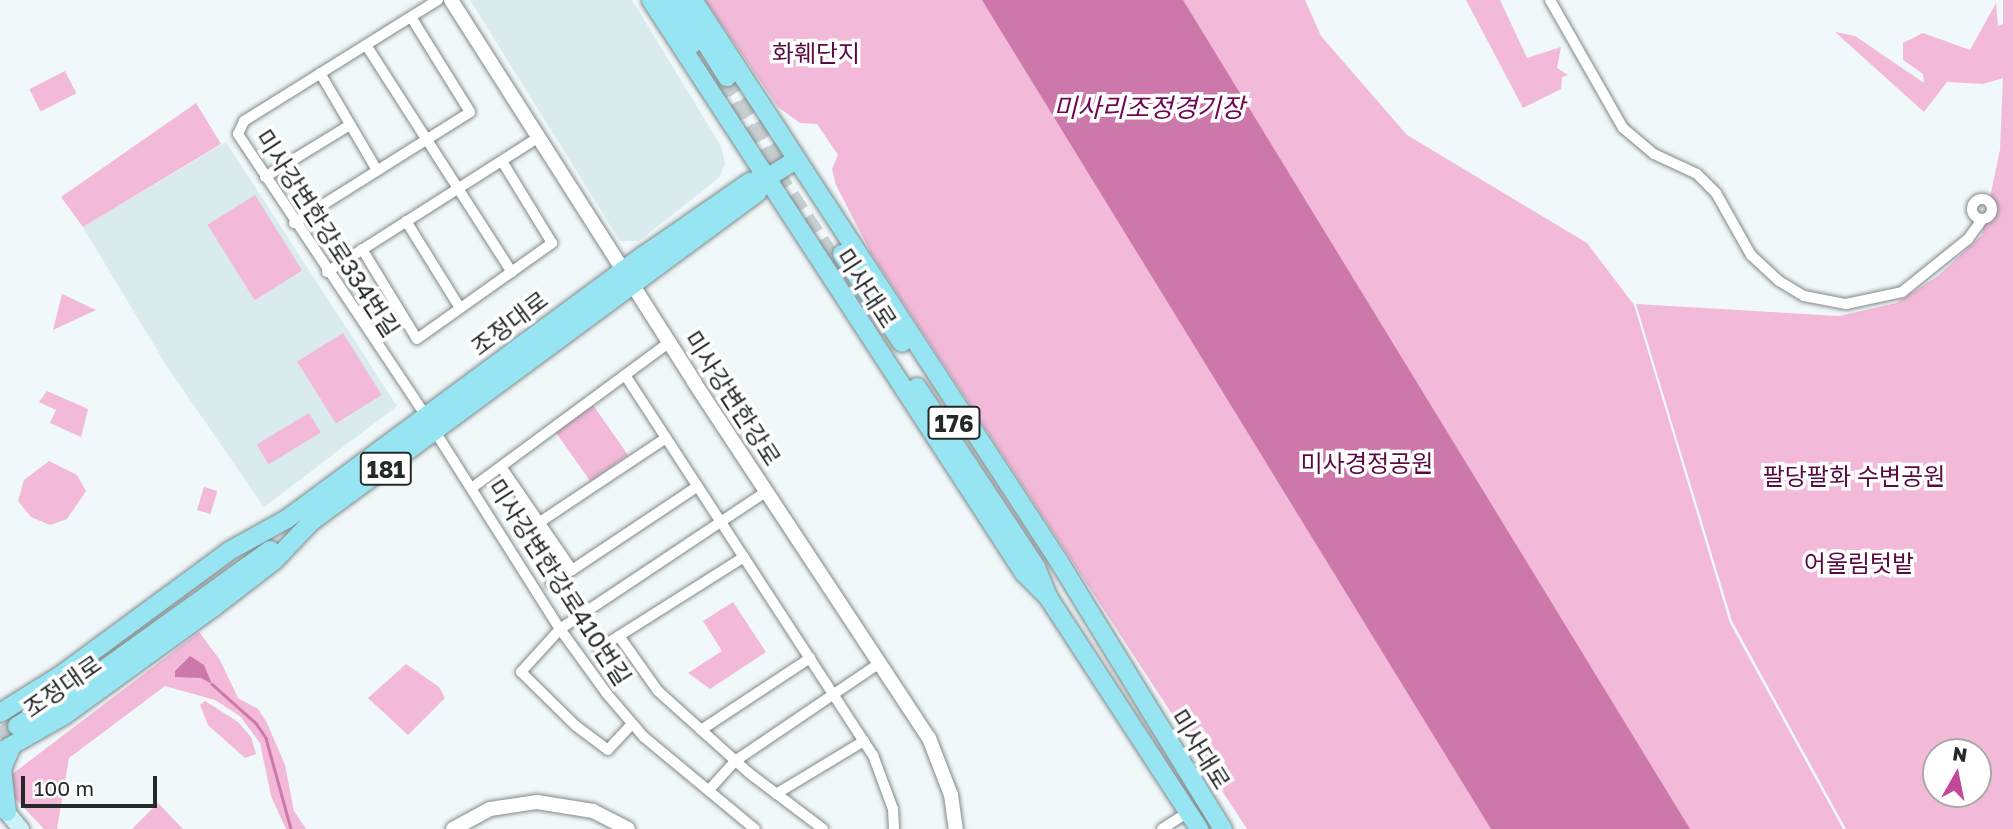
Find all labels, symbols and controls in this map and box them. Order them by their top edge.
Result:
park label: 화훼단지 [772,39,860,67]
water label: 미사리조정경기장 [1053,92,1245,124]
street label: 미사강변한강로334번길 [250,124,406,342]
street label: 미사대로 [831,243,903,333]
street label: 조정대로 [465,285,553,361]
street label: 미사강변한강로 [679,325,787,471]
road number: 176 [926,404,982,442]
road number: 181 [360,449,412,489]
park label: 미사경정공원 [1301,449,1433,477]
park label: 팔당팔화 수변공원 [1763,462,1945,490]
street label: 미사강변한강로410번길 [483,474,637,690]
park label: 어울림텃밭 [1804,549,1914,577]
street label: 조정대로 [18,649,106,723]
street label: 미사대로 [1165,704,1237,794]
north arrow [1922,738,1992,808]
text: N [1951,741,1969,766]
scale bar [24,762,161,806]
text: 100 m [34,775,94,801]

